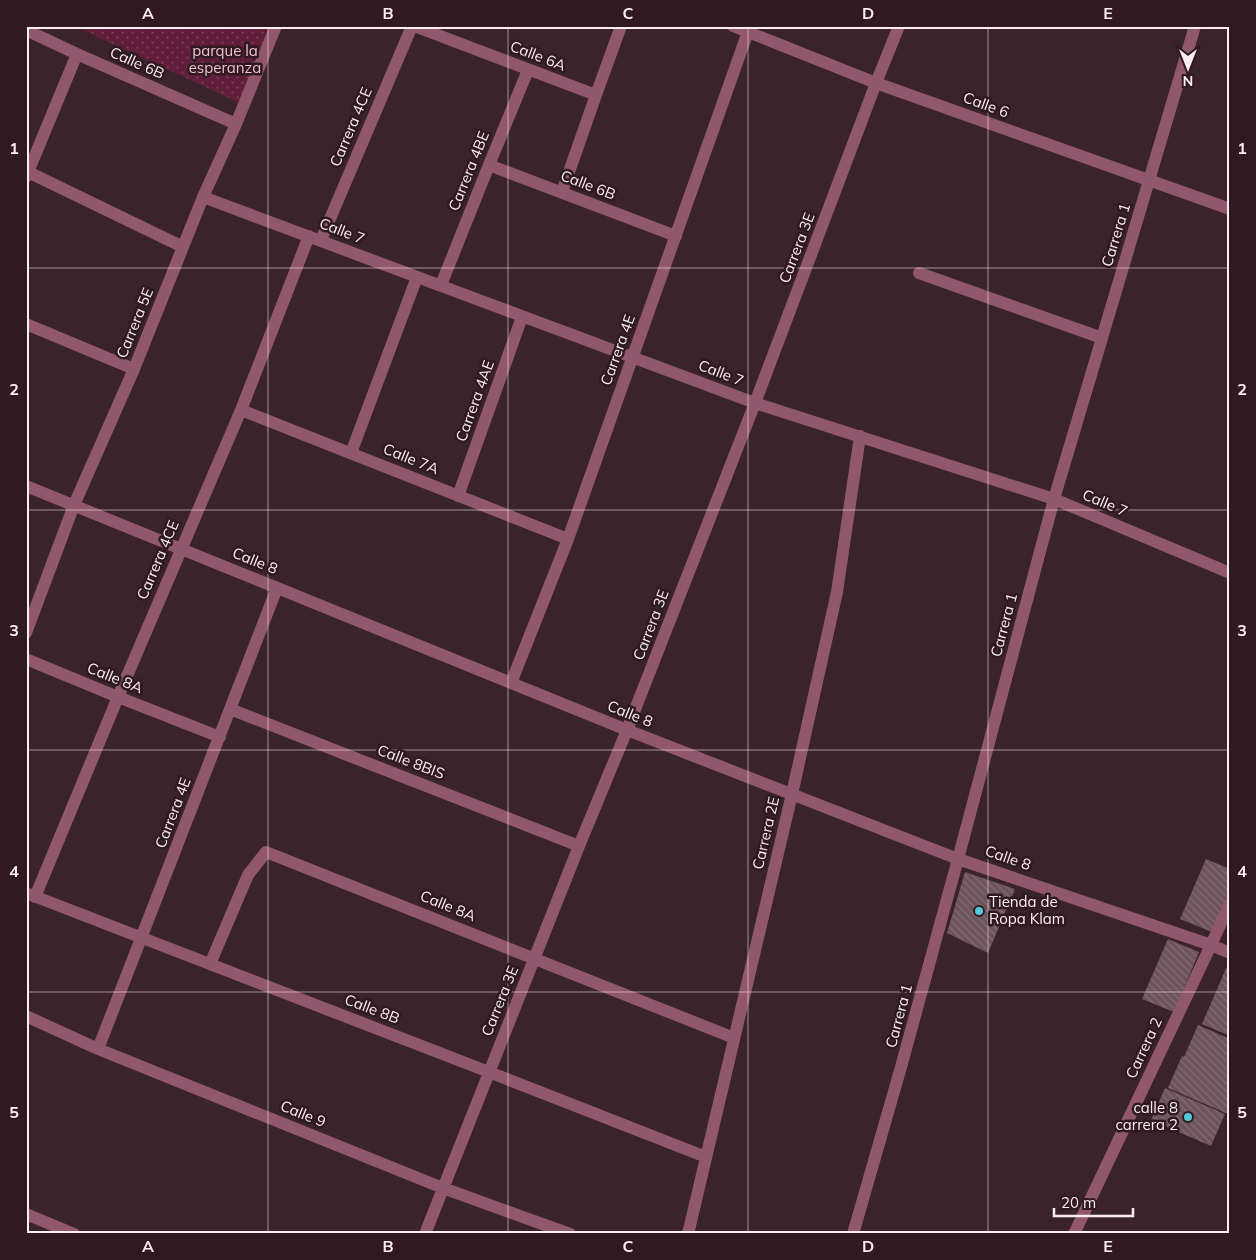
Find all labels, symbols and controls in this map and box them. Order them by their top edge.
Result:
text: A [142,3,154,23]
text: B [382,3,394,23]
text: C [623,3,634,23]
text: D [862,3,874,23]
text: E [1103,3,1113,23]
street label: Calle 6A [508,36,569,75]
park label: parque la esperanza [189,41,261,77]
street label: Calle 6B [107,42,167,83]
north arrow [1164,42,1214,92]
text: N [1183,72,1193,90]
street label: Carrera 4CE [325,84,376,169]
street label: Calle 6 [961,88,1012,122]
street label: Carrera 4BE [444,128,493,213]
text: 1 [9,138,19,158]
text: 1 [1237,138,1247,158]
street label: Calle 6B [558,165,618,204]
street label: Carrera 1 [1097,201,1134,269]
street label: Carrera 3E [774,210,819,286]
street label: Calle 7 [317,213,368,248]
street label: Carrera 5E [112,285,157,361]
street label: Carrera 4E [596,312,639,388]
street label: Calle 7 [696,355,747,390]
street label: Carrera 4AE [451,357,498,444]
text: 2 [9,379,19,399]
text: 2 [1237,379,1247,399]
street label: Calle 7A [381,439,442,478]
street label: Calle 7 [1080,485,1131,521]
street label: Carrera 4CE [132,517,183,602]
street label: Calle 8 [230,543,281,578]
street label: Carrera 3E [628,587,673,663]
street label: Carrera 1 [986,591,1021,659]
text: 3 [9,620,19,640]
text: 3 [1237,620,1247,640]
street label: Calle 8A [85,658,146,697]
street label: Calle 8 [605,696,656,731]
street label: Calle 8BIS [375,740,448,783]
street label: Carrera 4E [150,775,195,851]
street label: Carrera 2E [748,794,783,871]
street label: Calle 8 [983,841,1034,874]
text: 4 [9,861,19,881]
text: 4 [1237,861,1247,881]
street label: Calle 8A [418,886,479,925]
place label: Tienda de Ropa Klam [989,892,1065,928]
marker: Tienda de Ropa Klam [973,905,985,917]
street label: Carrera 3E [477,963,522,1039]
street label: Carrera 1 [881,982,916,1050]
street label: Calle 8B [342,989,402,1028]
street label: Carrera 2 [1121,1014,1166,1081]
street label: Calle 9 [278,1096,329,1131]
place label: calle 8 carrera 2 [1115,1098,1178,1134]
text: 5 [9,1102,19,1122]
text: 5 [1237,1102,1247,1122]
marker: calle 8 carrera 2 [1182,1111,1194,1123]
scale bar [1054,1185,1132,1217]
text: 20 m [1061,1193,1096,1212]
text: A [142,1236,154,1256]
text: B [382,1236,394,1256]
text: C [623,1236,634,1256]
text: D [862,1236,874,1256]
text: E [1103,1236,1113,1256]

